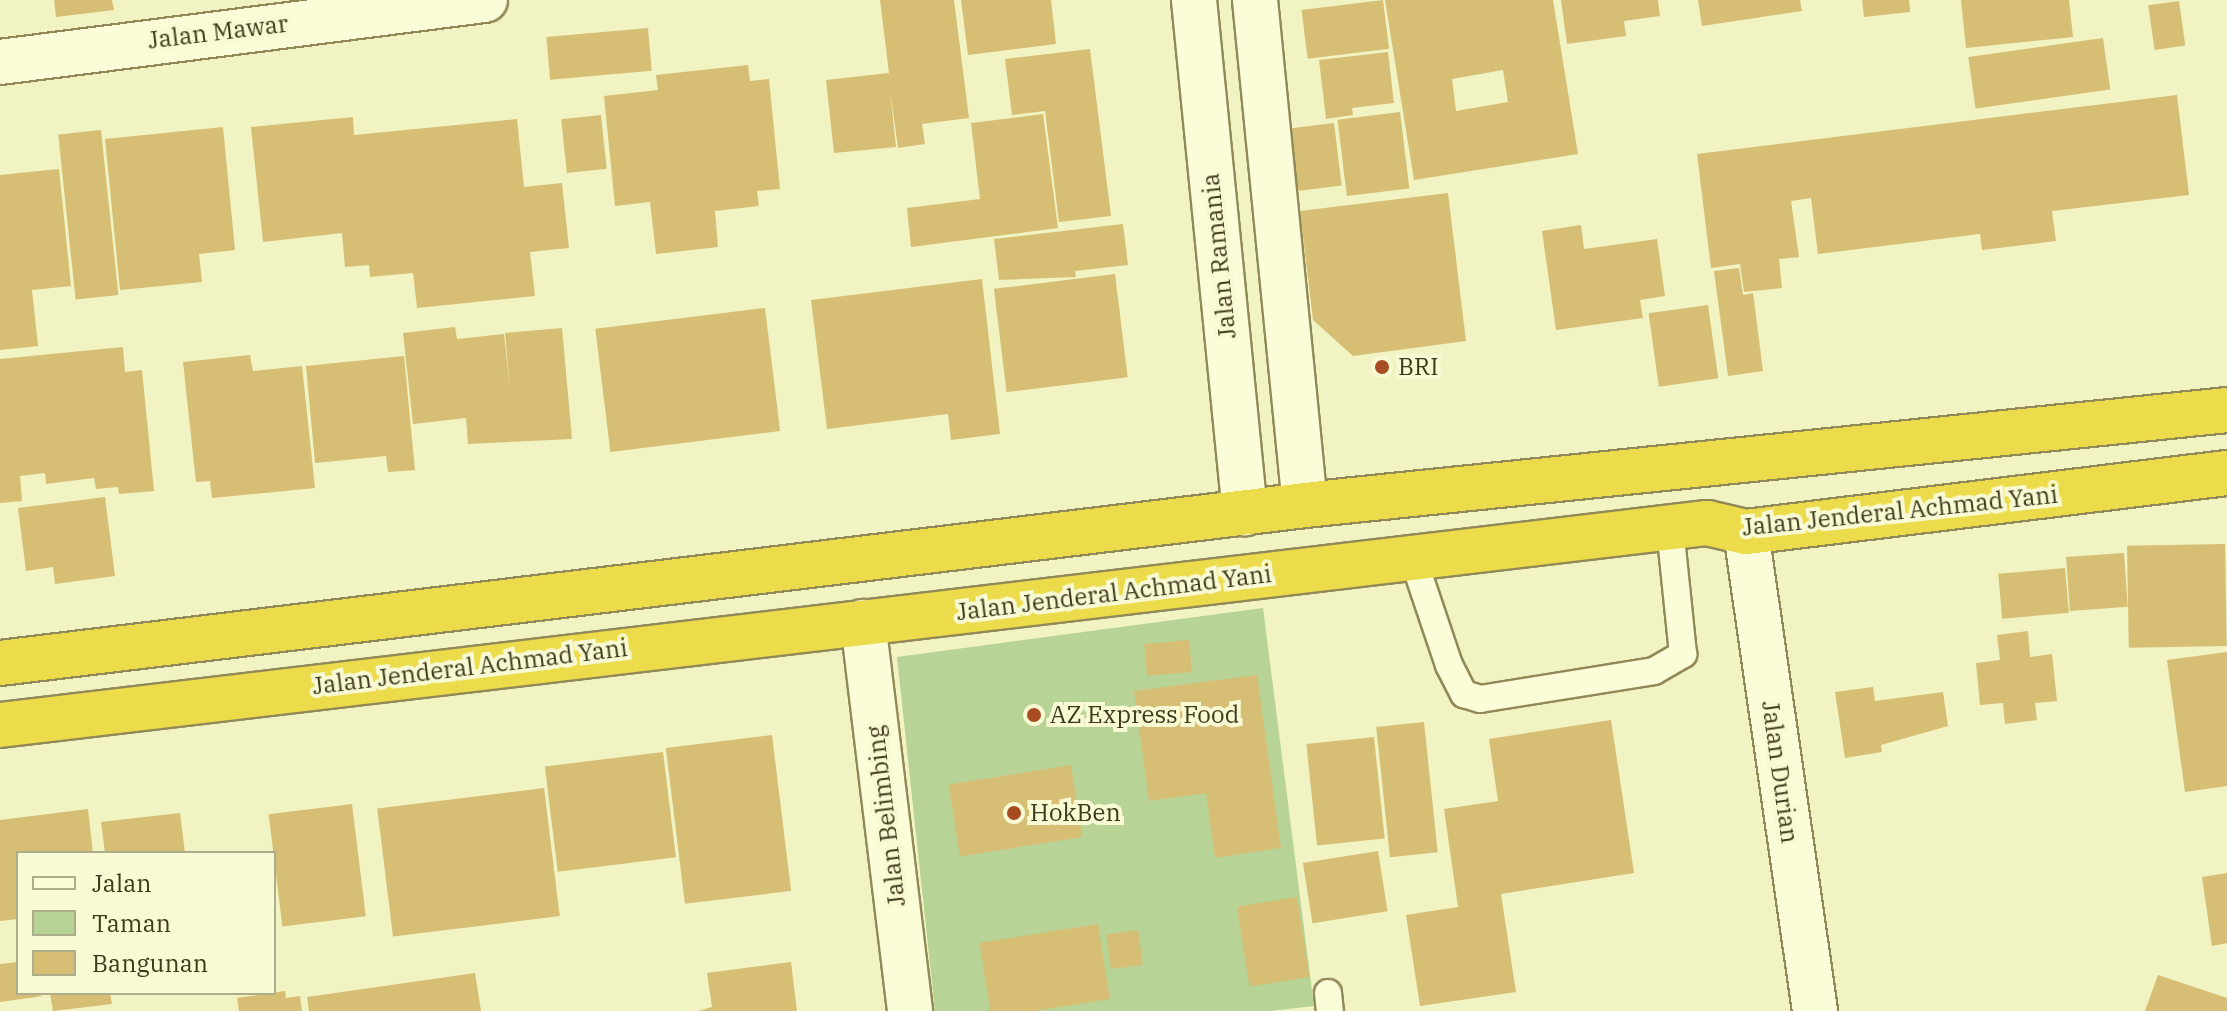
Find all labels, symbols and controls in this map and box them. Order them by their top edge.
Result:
street label: Jalan Mawar [146,9,290,55]
street label: Jalan Ramania [1196,172,1242,340]
place label: BRI [1398,353,1439,381]
marker: BRI [1373,358,1391,376]
street label: Jalan Jenderal Achmad Yani [1741,480,2059,542]
street label: Jalan Jenderal Achmad Yani [955,559,1273,627]
street label: Jalan Jenderal Achmad Yani [311,633,629,701]
street label: Jalan Durian [1756,699,1804,845]
place label: AZ Express Food [1050,701,1239,729]
marker: AZ Express Food [1025,706,1043,724]
street label: Jalan Belimbing [861,724,911,908]
place label: HokBen [1030,799,1121,827]
marker: HokBen [1005,804,1023,822]
legend [16,851,276,995]
text: Jalan [92,867,152,899]
text: Taman [92,907,171,939]
text: Bangunan [92,947,208,979]

